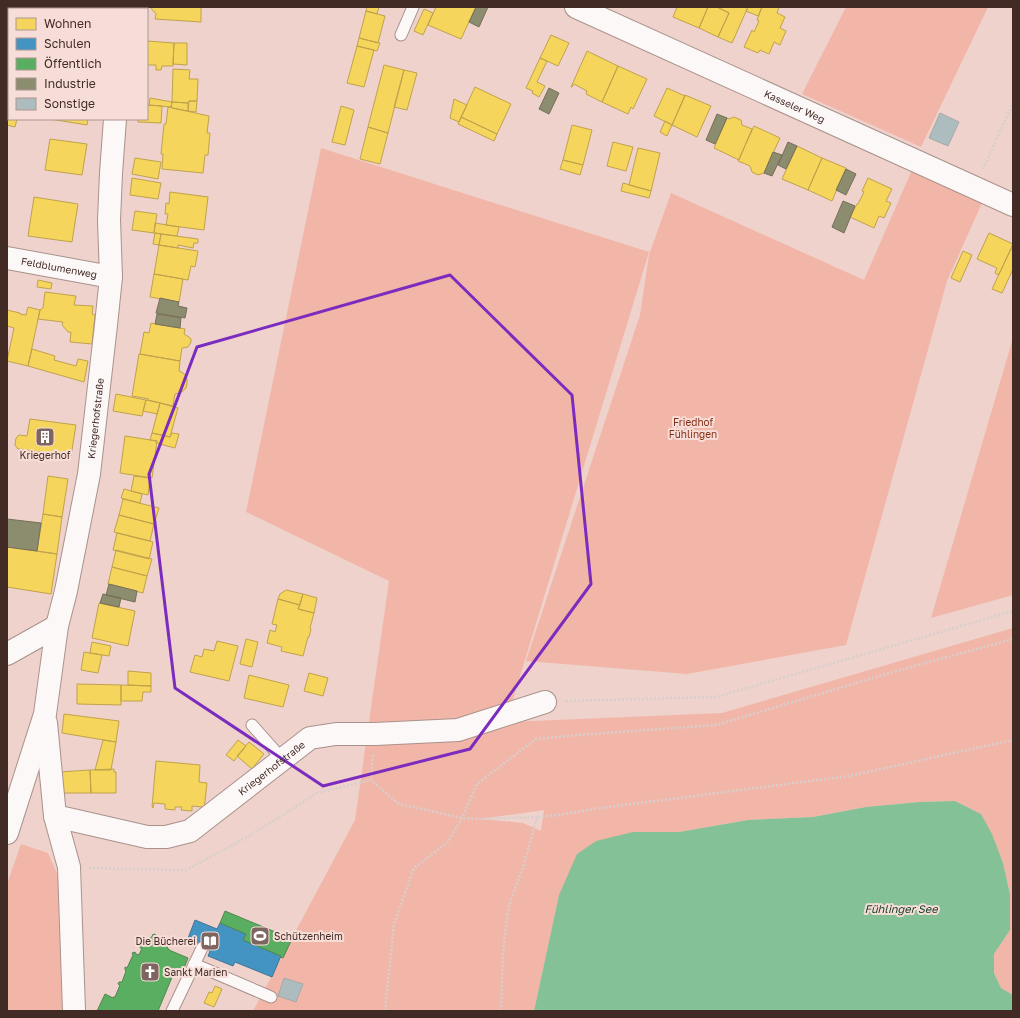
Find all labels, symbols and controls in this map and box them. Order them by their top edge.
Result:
legend [8,8,148,120]
text: Wohnen [44,16,91,31]
text: Schulen [44,36,91,51]
text: Öffentlich [44,56,102,71]
text: Industrie [44,76,96,91]
street label: Kasseler Weg [762,87,827,125]
text: Sonstige [44,96,95,111]
street label: Feldblumenweg [20,255,98,280]
street label: Kriegerhofstraße [85,377,106,460]
park label: Friedhof Fühlingen [669,416,717,440]
building icon: Kriegerhof [34,426,56,448]
place label: Kriegerhof [20,449,71,461]
street label: Kriegerhofstraße [236,738,307,798]
water label: Fühlinger See [864,902,939,916]
sports icon: Schützenheim [249,925,271,947]
library icon: Die Bücherei [199,930,221,952]
place label: Schützenheim [274,930,343,942]
place label: Die Bücherei [136,935,196,947]
church icon: Sankt Marien [139,961,161,983]
place label: Sankt Marien [164,966,227,978]

